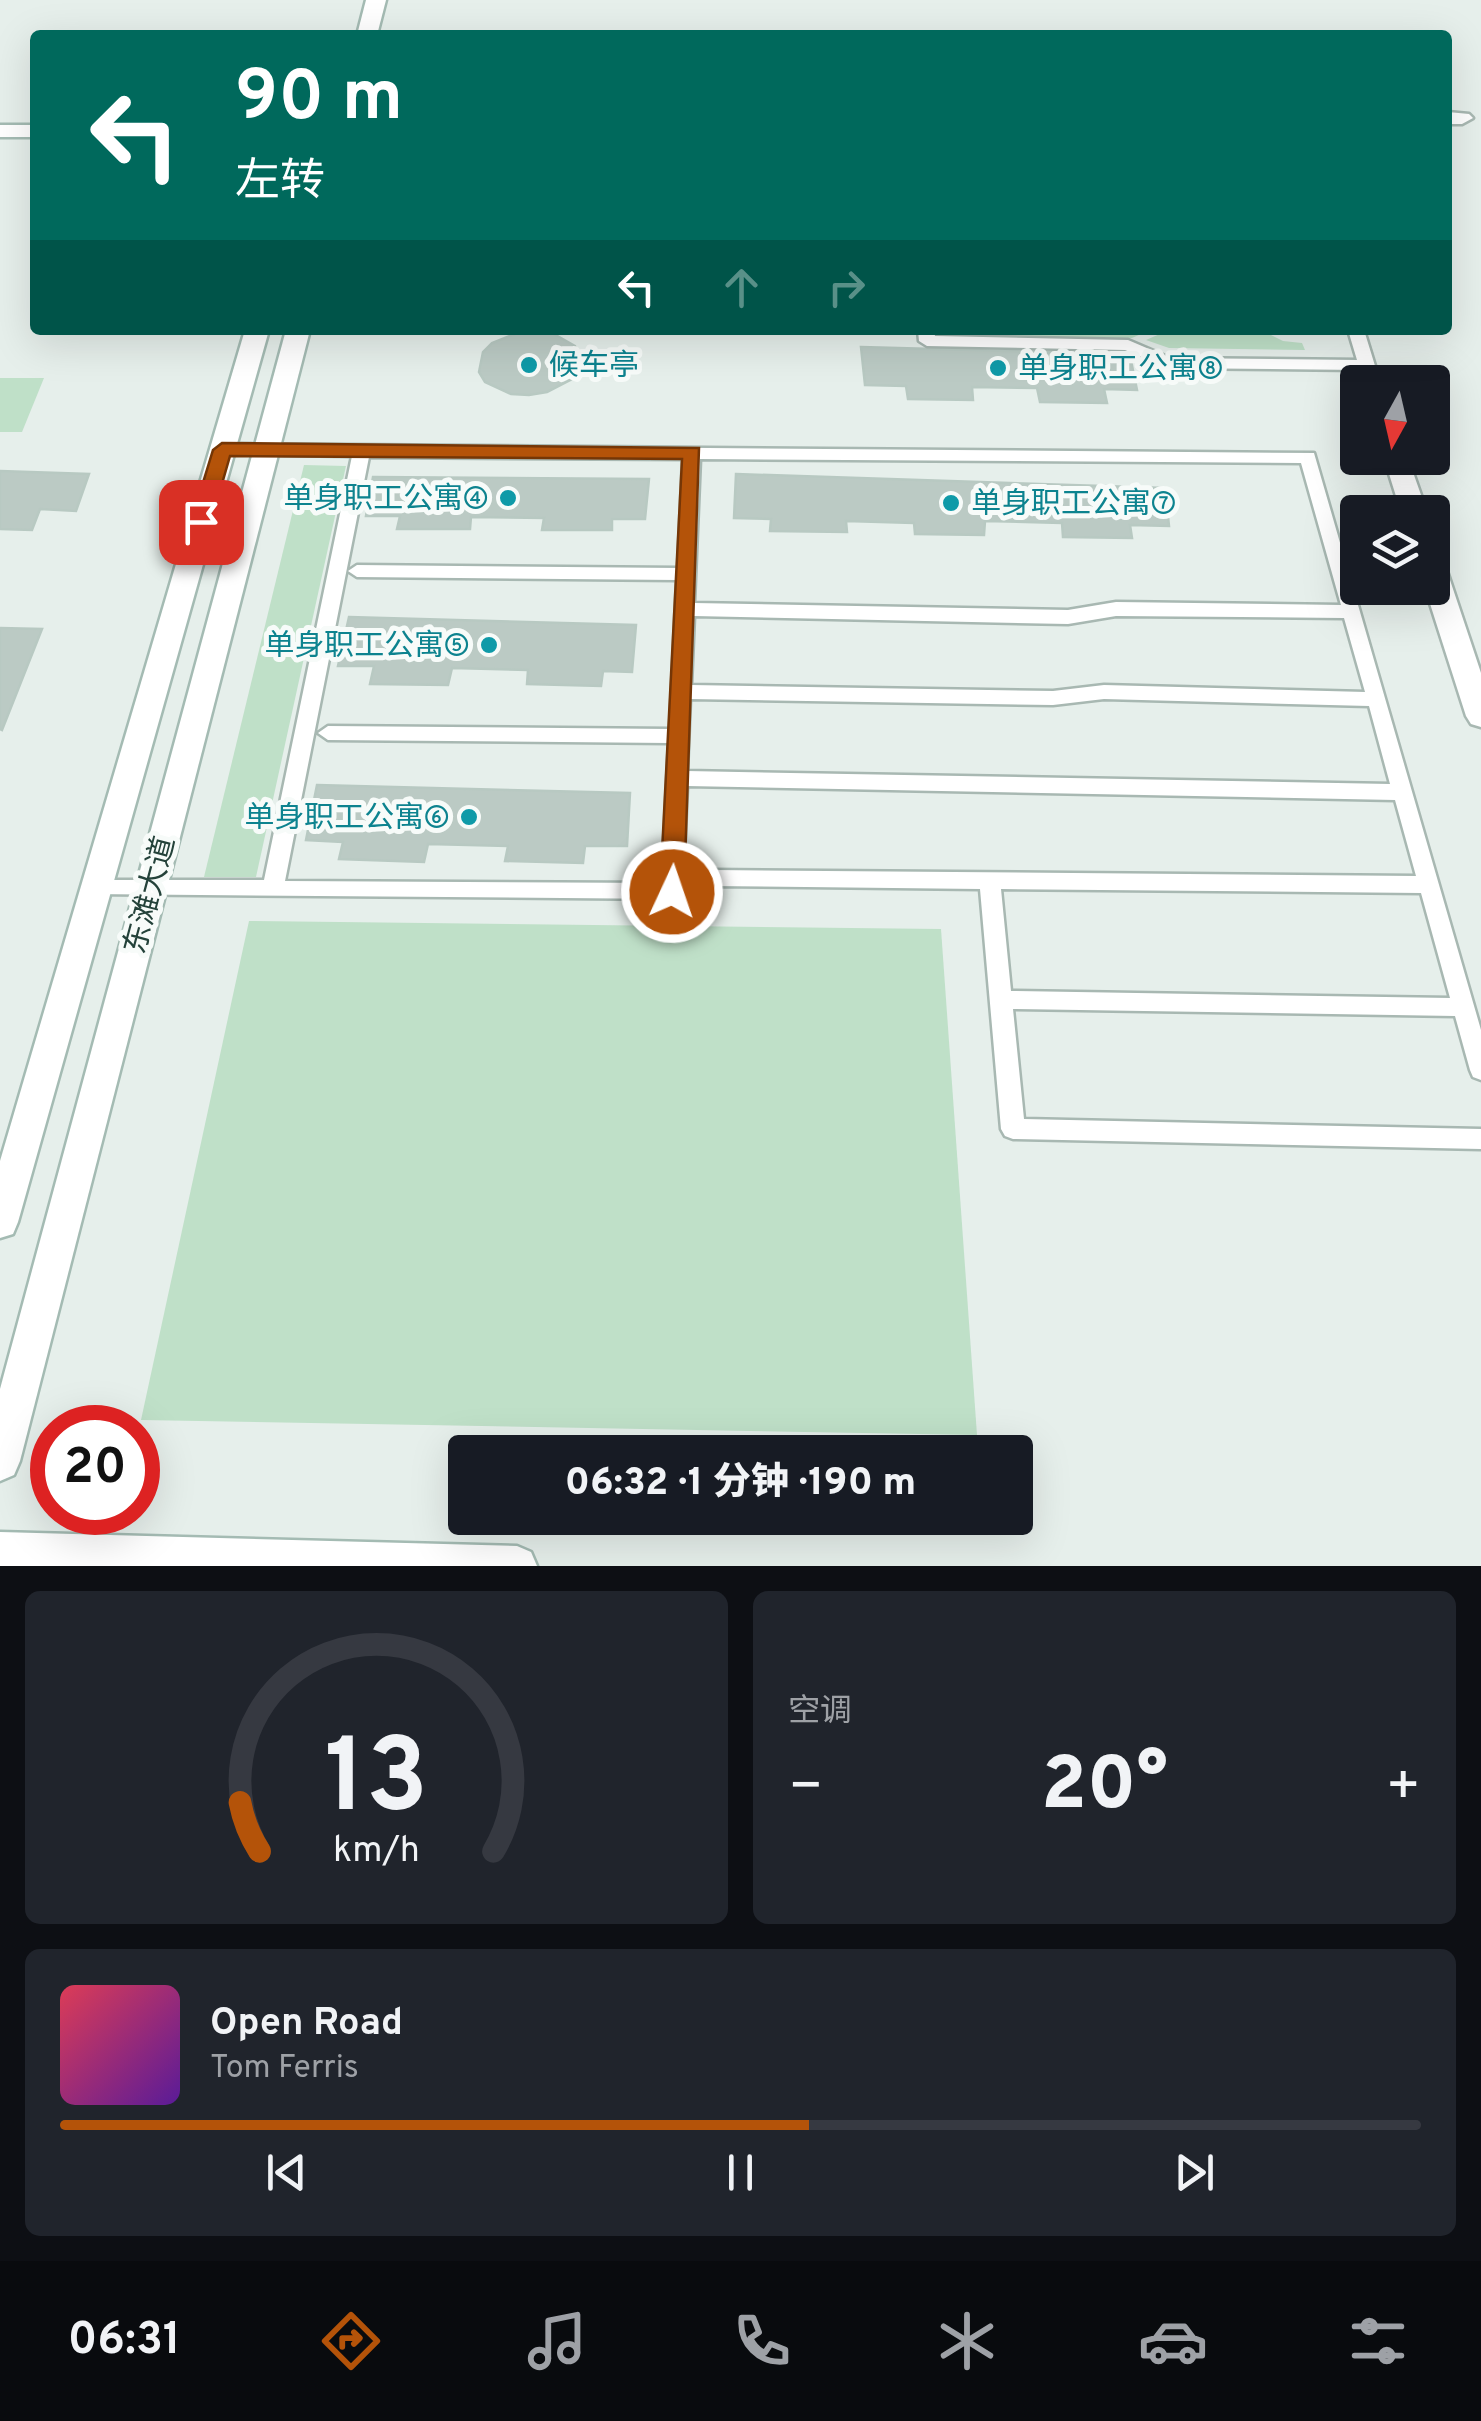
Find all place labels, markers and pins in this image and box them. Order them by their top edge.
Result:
place label: 候车亭 [549,349,639,386]
place label: 单身职工公寓⑧ [1018,352,1223,389]
marker: 候车亭 [518,354,540,376]
marker: 单身职工公寓⑧ [987,357,1009,379]
pin [159,480,244,565]
place label: 单身职工公寓④ [283,482,488,519]
marker: 单身职工公寓④ [497,487,519,509]
place label: 单身职工公寓⑦ [971,487,1176,524]
marker: 单身职工公寓⑦ [940,492,962,514]
place label: 单身职工公寓⑤ [264,629,469,666]
marker: 单身职工公寓⑤ [478,634,500,656]
place label: 单身职工公寓⑥ [244,801,449,838]
marker: 单身职工公寓⑥ [458,806,480,828]

